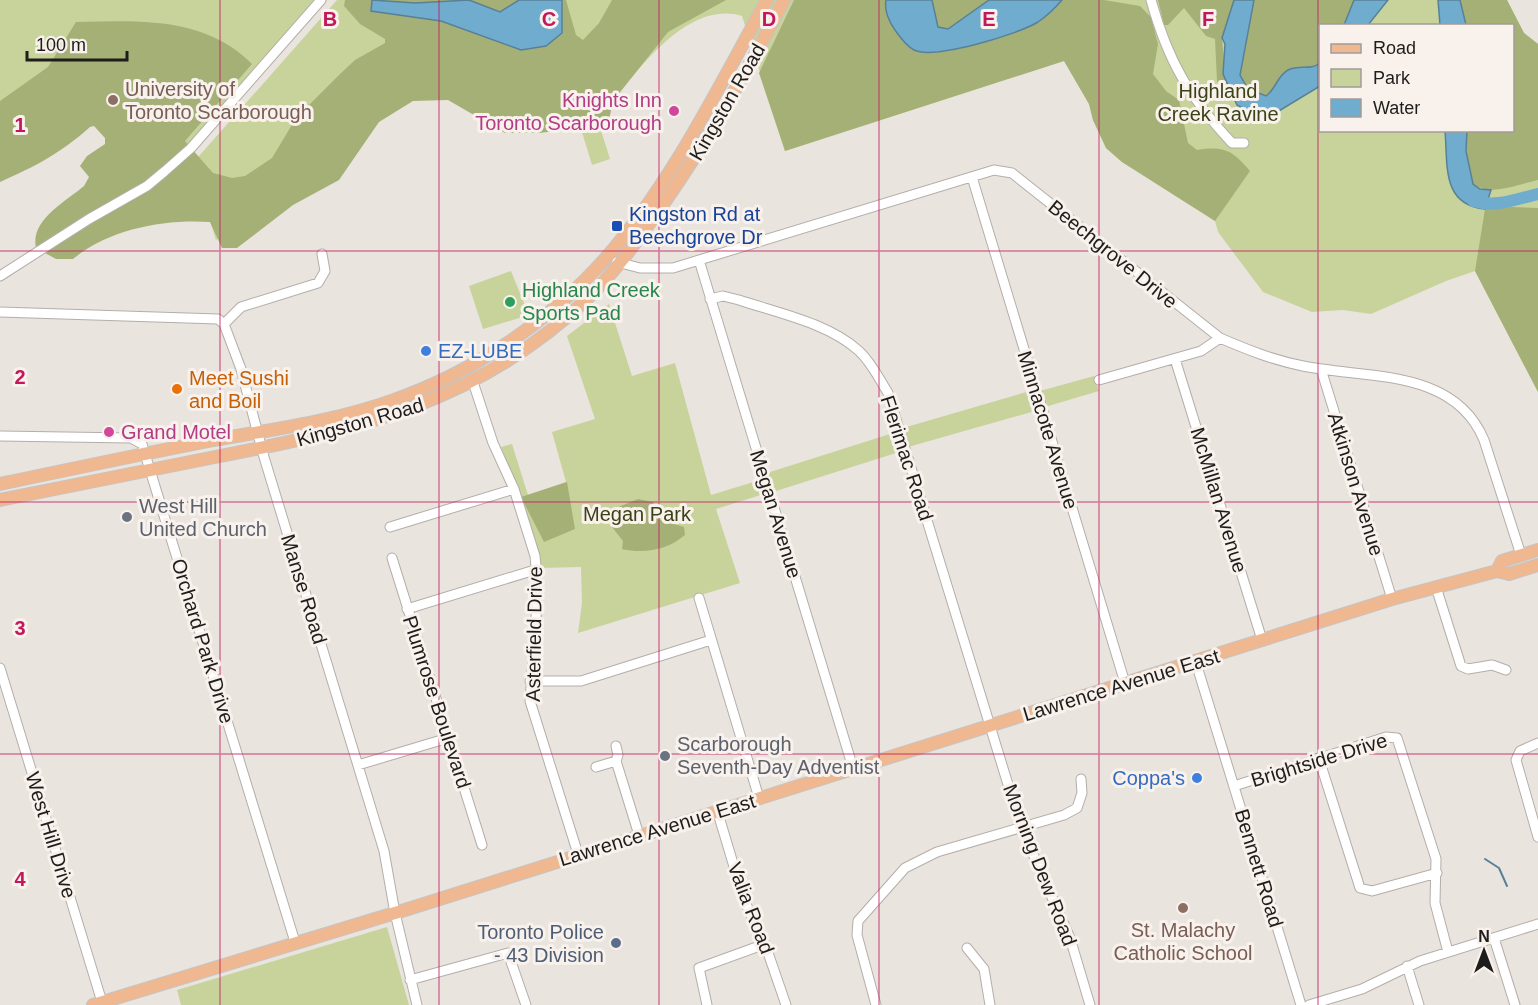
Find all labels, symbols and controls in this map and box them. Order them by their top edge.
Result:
text: B [323,8,337,30]
text: C [542,8,556,30]
text: D [762,8,776,30]
text: E [982,8,996,30]
text: F [1202,8,1214,30]
scale bar [27,24,128,62]
legend [1319,24,1514,132]
text: 100 m [36,35,86,55]
text: Road [1373,38,1416,58]
street label: Kingston Road [685,40,769,164]
text: Park [1373,68,1411,88]
place label: University of Toronto Scarborough [125,78,312,123]
park label: Highland Creek Ravine [1157,80,1279,125]
place label: Knights Inn Toronto Scarborough [475,89,662,134]
marker: University of Toronto Scarborough [106,93,120,107]
text: Water [1373,98,1420,118]
marker: Knights Inn Toronto Scarborough [667,104,681,118]
text: 1 [14,114,26,136]
street label: Beechgrove Drive [1044,195,1182,313]
place label: Kingston Rd at Beechgrove Dr [629,203,763,248]
marker: Kingston Rd at Beechgrove Dr [610,219,624,233]
place label: Highland Creek Sports Pad [522,279,661,324]
marker: Highland Creek Sports Pad [503,295,517,309]
place label: EZ-LUBE [438,340,522,362]
marker: EZ-LUBE [419,344,433,358]
street label: Minnacote Avenue [1013,348,1083,512]
text: 2 [14,366,26,388]
place label: Meet Sushi and Boil [189,367,289,412]
marker: Meet Sushi and Boil [170,382,184,396]
street label: Kingston Road [294,393,426,451]
street label: Flerimac Road [876,393,938,523]
street label: Atkinson Avenue [1324,410,1388,558]
place label: Grand Motel [121,421,231,443]
marker: Grand Motel [102,425,116,439]
street label: McMillan Avenue [1186,425,1252,575]
street label: Megan Avenue [746,447,806,581]
place label: West Hill United Church [139,495,267,540]
park label: Megan Park [583,503,692,525]
marker: West Hill United Church [120,510,134,524]
street label: Manse Road [277,532,331,646]
street label: Orchard Park Drive [167,556,239,726]
street label: Asterfield Drive [522,566,546,702]
street label: Plumrose Boulevard [399,613,475,791]
text: 3 [14,617,26,639]
street label: Lawrence Avenue East [1020,644,1222,725]
street label: Brightside Drive [1248,729,1390,791]
place label: Scarborough Seventh-Day Adventist [677,733,880,778]
marker: Scarborough Seventh-Day Adventist [658,749,672,763]
place label: Coppa's [1112,767,1185,789]
street label: West Hill Drive [21,769,81,901]
marker: Coppa's [1190,771,1204,785]
street label: Morning Dew Road [999,781,1081,949]
street label: Lawrence Avenue East [556,789,758,870]
street label: Bennett Road [1231,806,1287,930]
street label: Valia Road [723,859,779,957]
text: 4 [14,868,26,890]
marker: St. Malachy Catholic School [1176,901,1190,915]
place label: St. Malachy Catholic School [1114,919,1252,964]
place label: Toronto Police - 43 Division [477,921,604,966]
north arrow [1454,921,1514,981]
text: N [1478,928,1490,945]
marker: Toronto Police - 43 Division [609,936,623,950]

